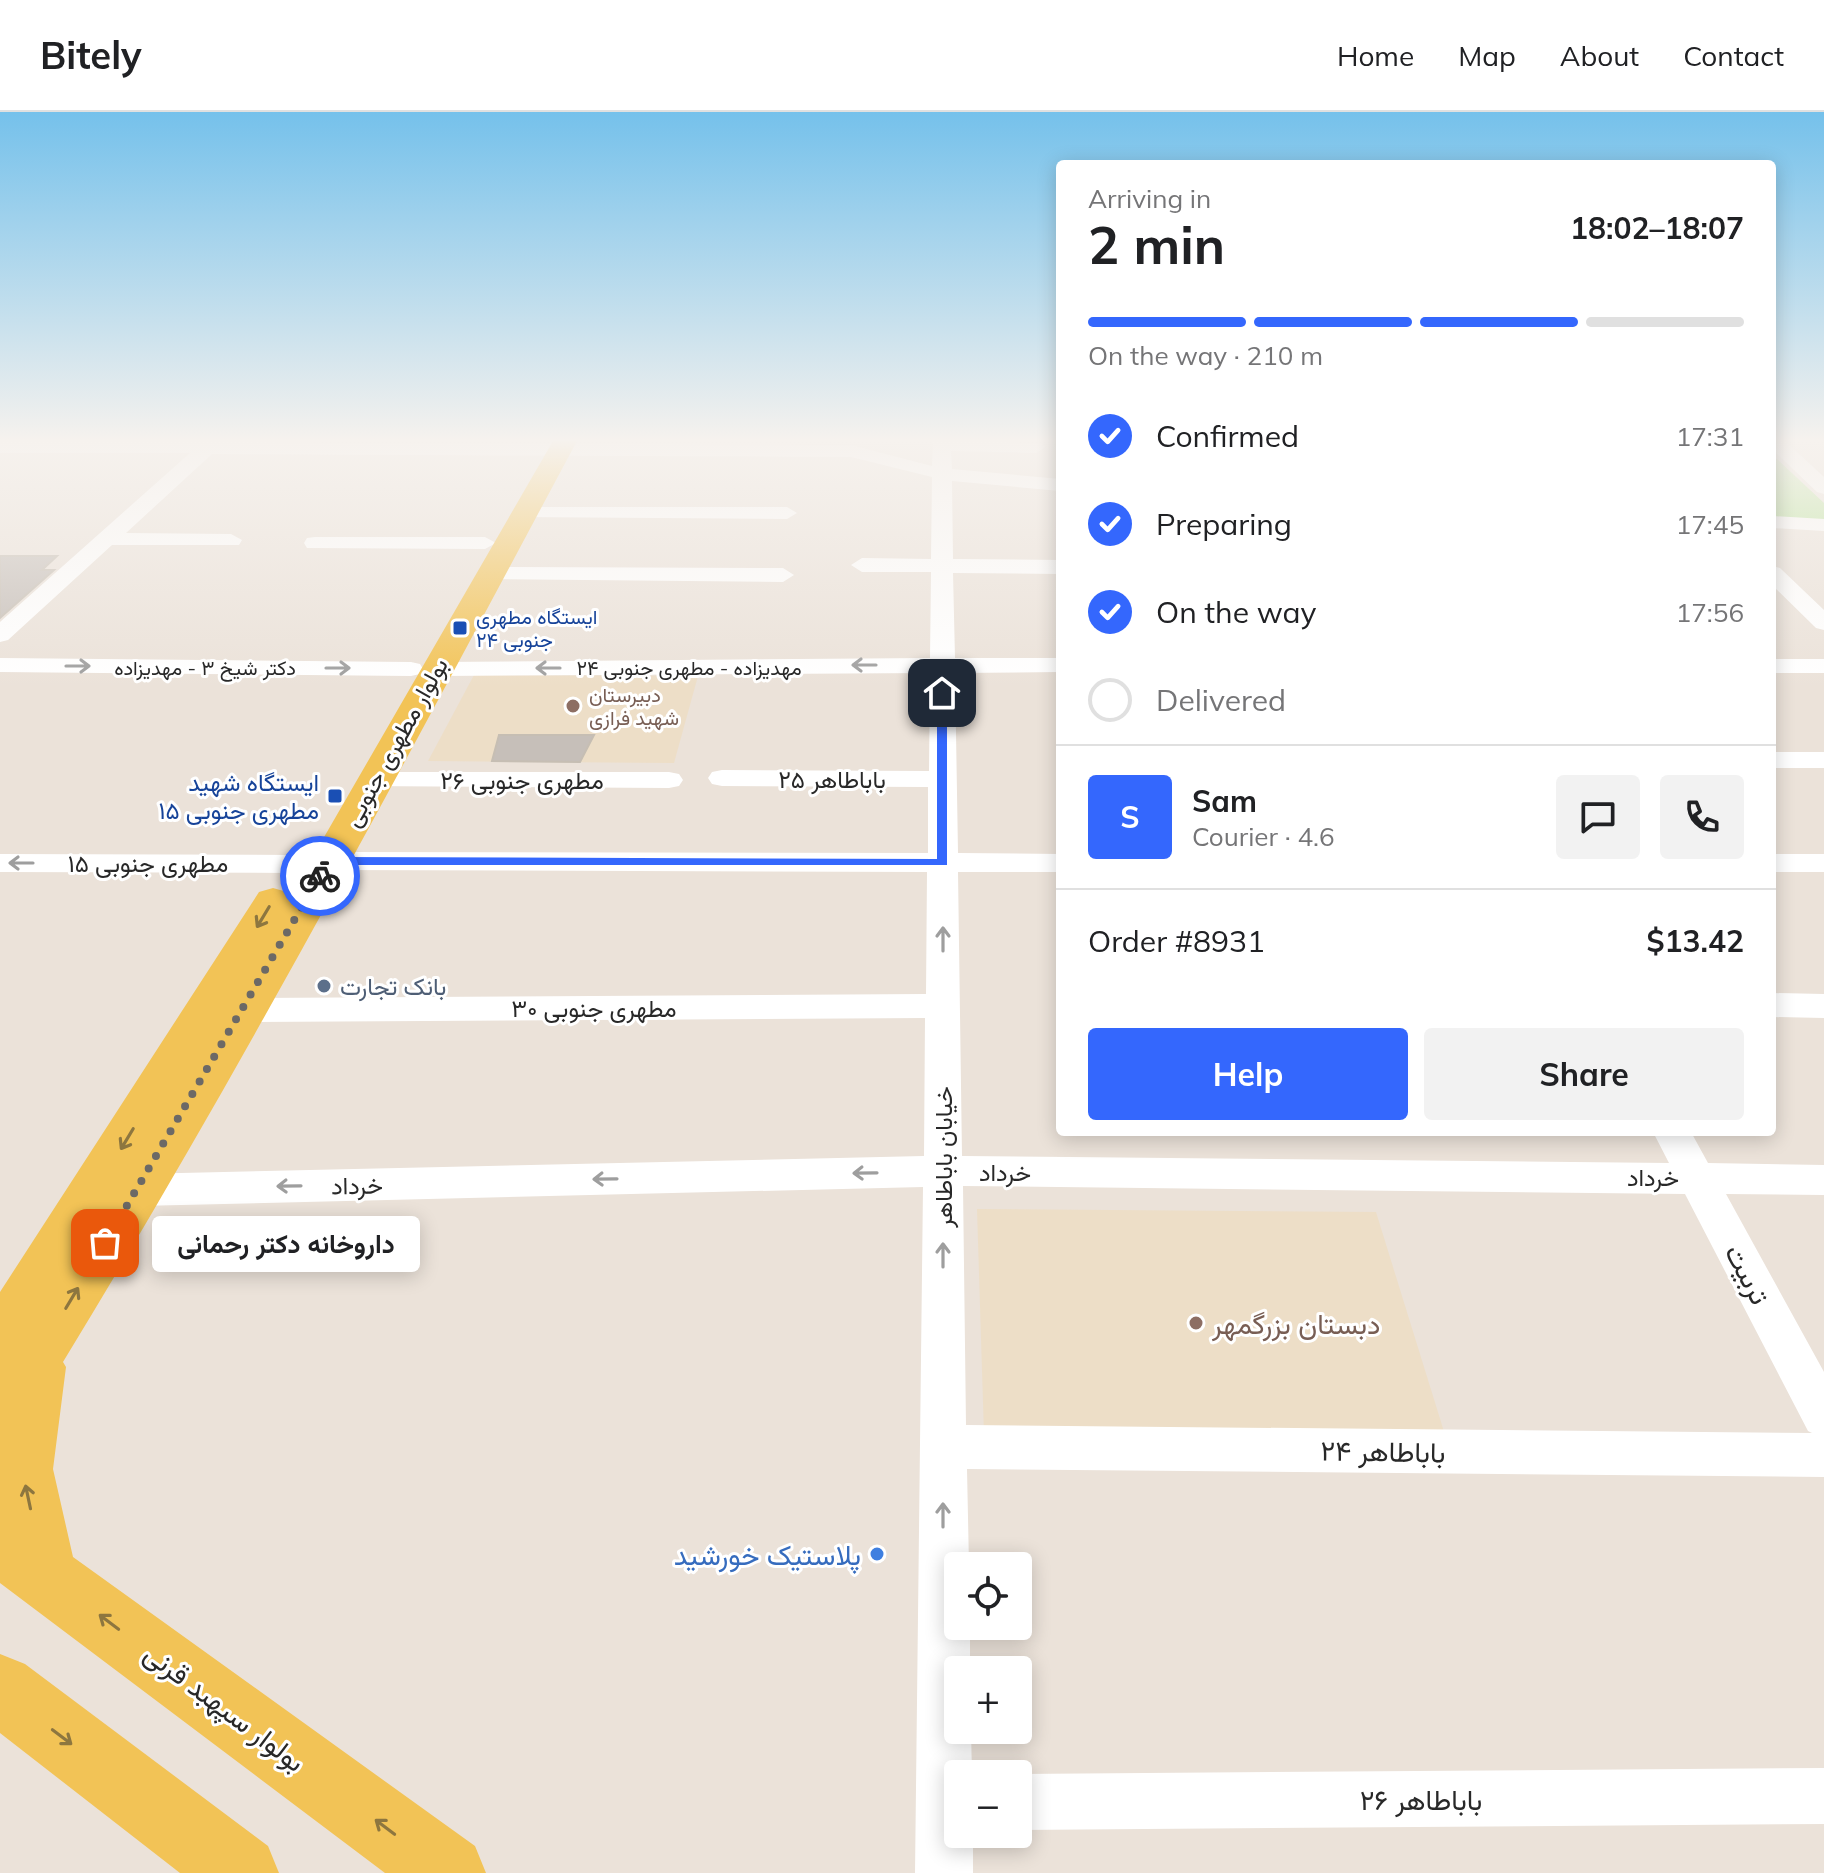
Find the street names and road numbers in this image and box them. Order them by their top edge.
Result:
street label: بولوار مطهری جنوبی [336,652,455,832]
street label: دکتر شیخ ۳ - مهدیزاده [114,655,296,682]
street label: مهدیزاده - مطهری جنوبی ۲۴ [576,655,802,681]
street label: باباطاهر ۲۵ [778,764,886,795]
street label: مطهری جنوبی ۲۶ [440,765,604,796]
street label: مطهری جنوبی ۱۵ [68,848,228,879]
street label: مطهری جنوبی ۳۰ [511,993,677,1024]
street label: خیابان باباطاهر [928,1086,959,1229]
street label: خرداد [979,1157,1031,1188]
street label: خرداد [1627,1162,1679,1193]
street label: خرداد [331,1170,383,1201]
street label: تربیت [1717,1238,1778,1311]
street label: باباطاهر ۲۴ [1320,1432,1446,1471]
street label: بولوار سپهبد قرنی [137,1635,312,1780]
street label: باباطاهر ۲۶ [1360,1782,1482,1818]

